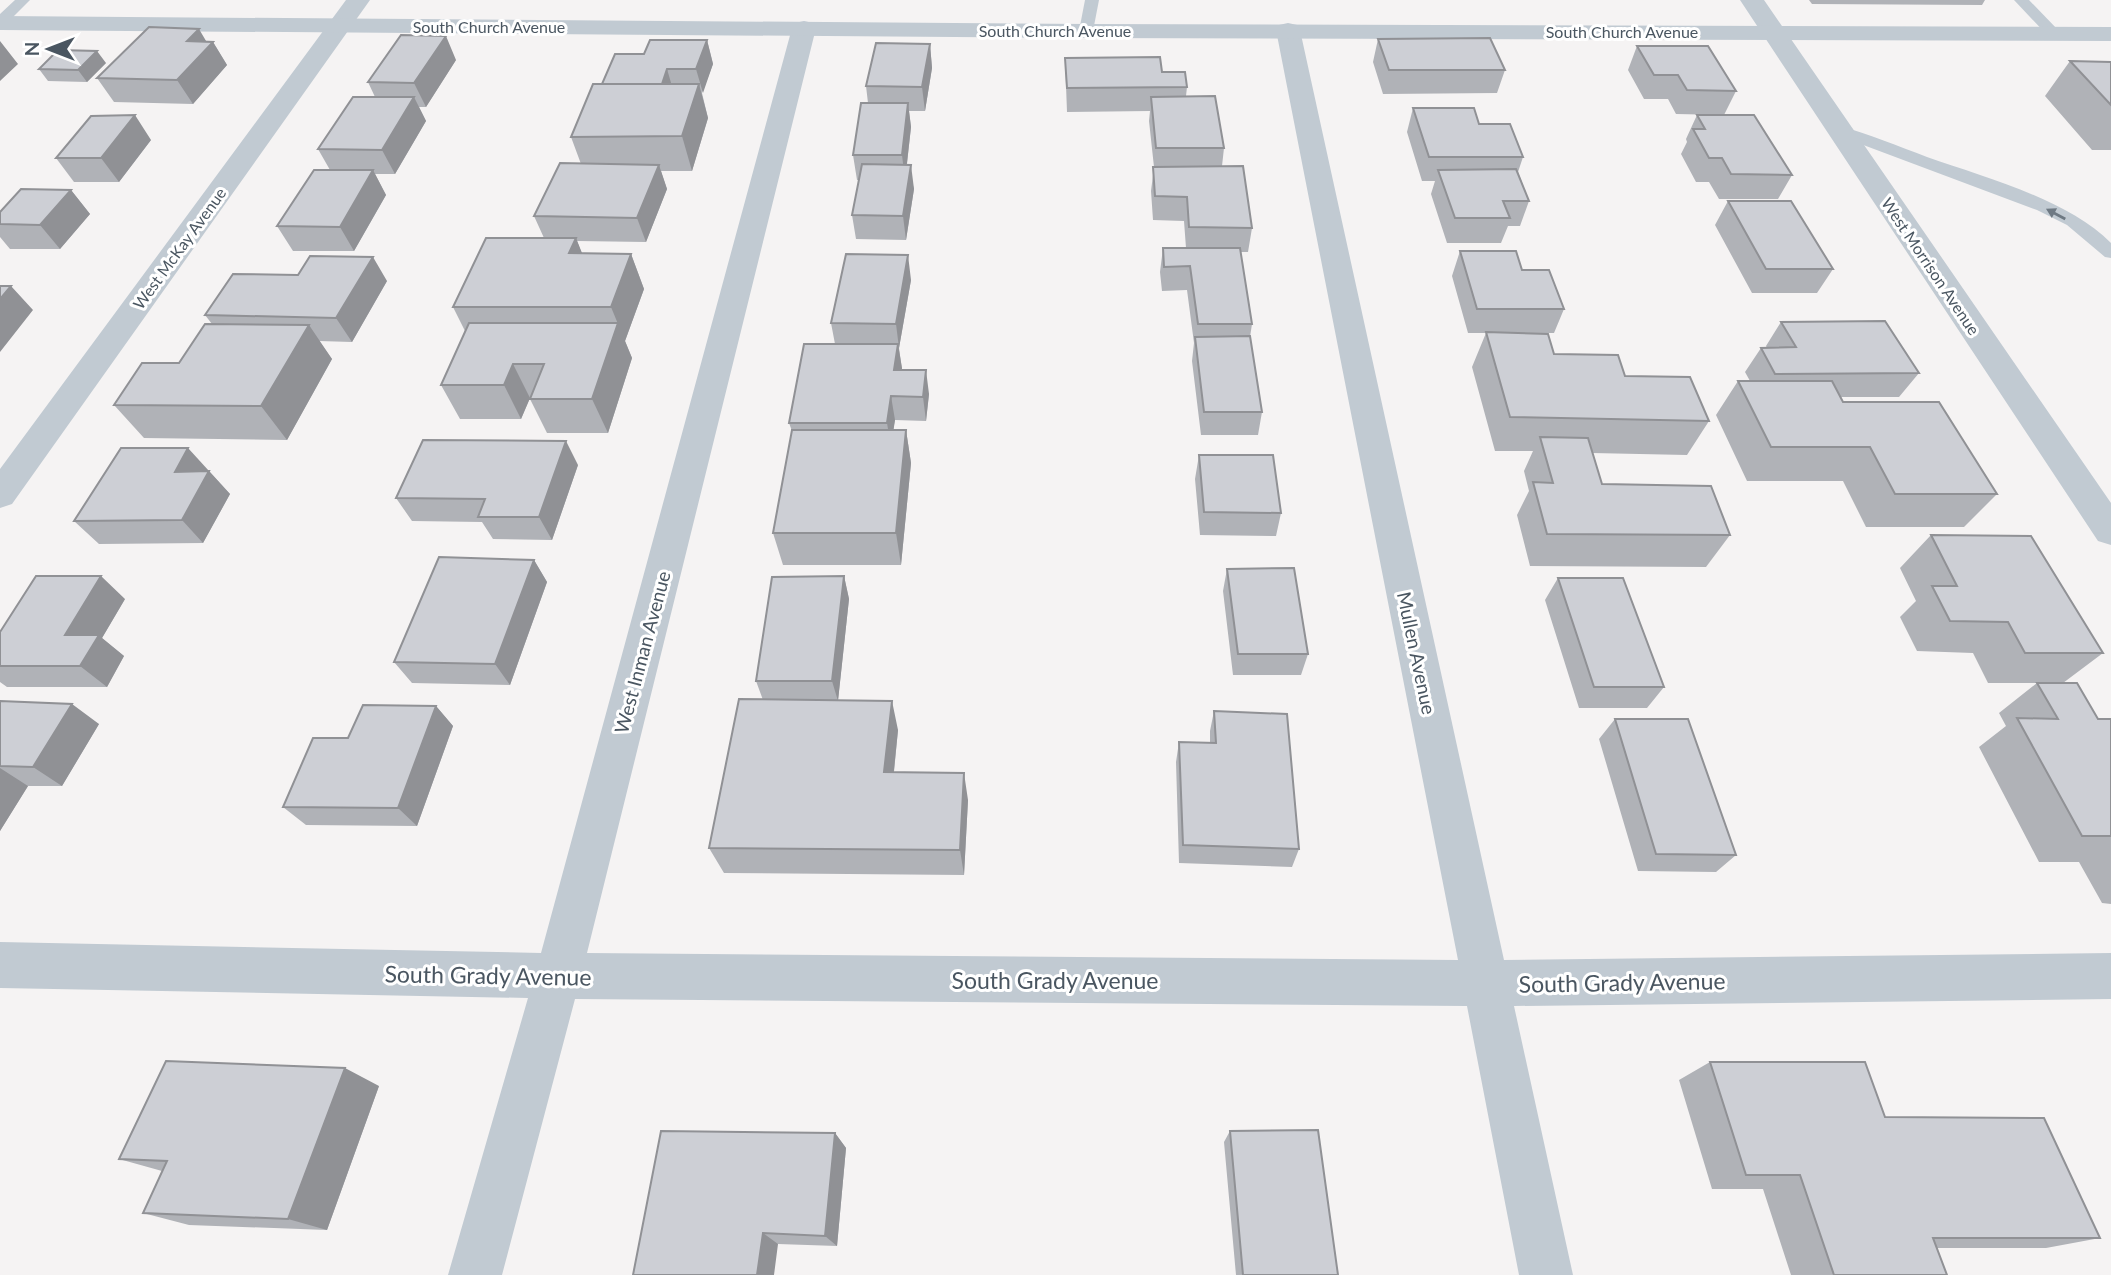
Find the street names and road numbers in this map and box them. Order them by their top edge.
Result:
street label: South Church Avenue [413,17,565,36]
street label: South Church Avenue [979,21,1131,40]
street label: South Church Avenue [1546,22,1698,41]
street label: West McKay Avenue [128,183,230,313]
street label: West Morrison Avenue [1878,194,1984,338]
street label: West Inman Avenue [609,568,675,736]
street label: Mullen Avenue [1393,590,1441,716]
street label: South Grady Avenue [384,959,592,991]
street label: South Grady Avenue [952,966,1158,994]
street label: South Grady Avenue [1518,966,1726,998]

